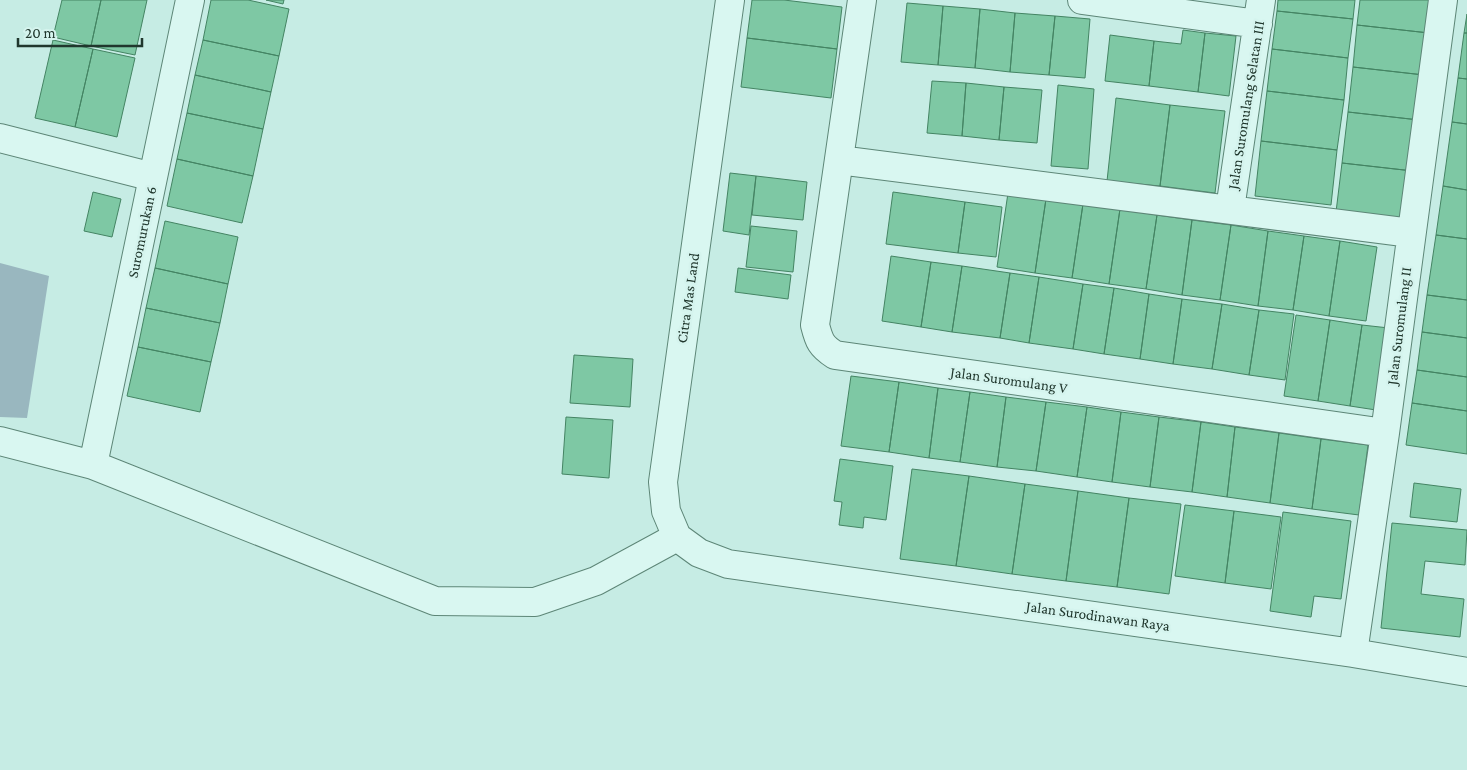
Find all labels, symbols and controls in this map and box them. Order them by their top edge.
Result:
scale bar [18,15,141,47]
street label: Jalan Suromulang Selatan III [1224,20,1268,193]
text: 20 m [25,25,56,41]
street label: Suromurukan 6 [124,185,160,279]
street label: Citra Mas Land [674,252,702,344]
street label: Jalan Suromulang II [1384,266,1415,388]
street label: Jalan Suromulang V [947,364,1069,397]
street label: Jalan Surodinawan Raya [1023,598,1171,635]

